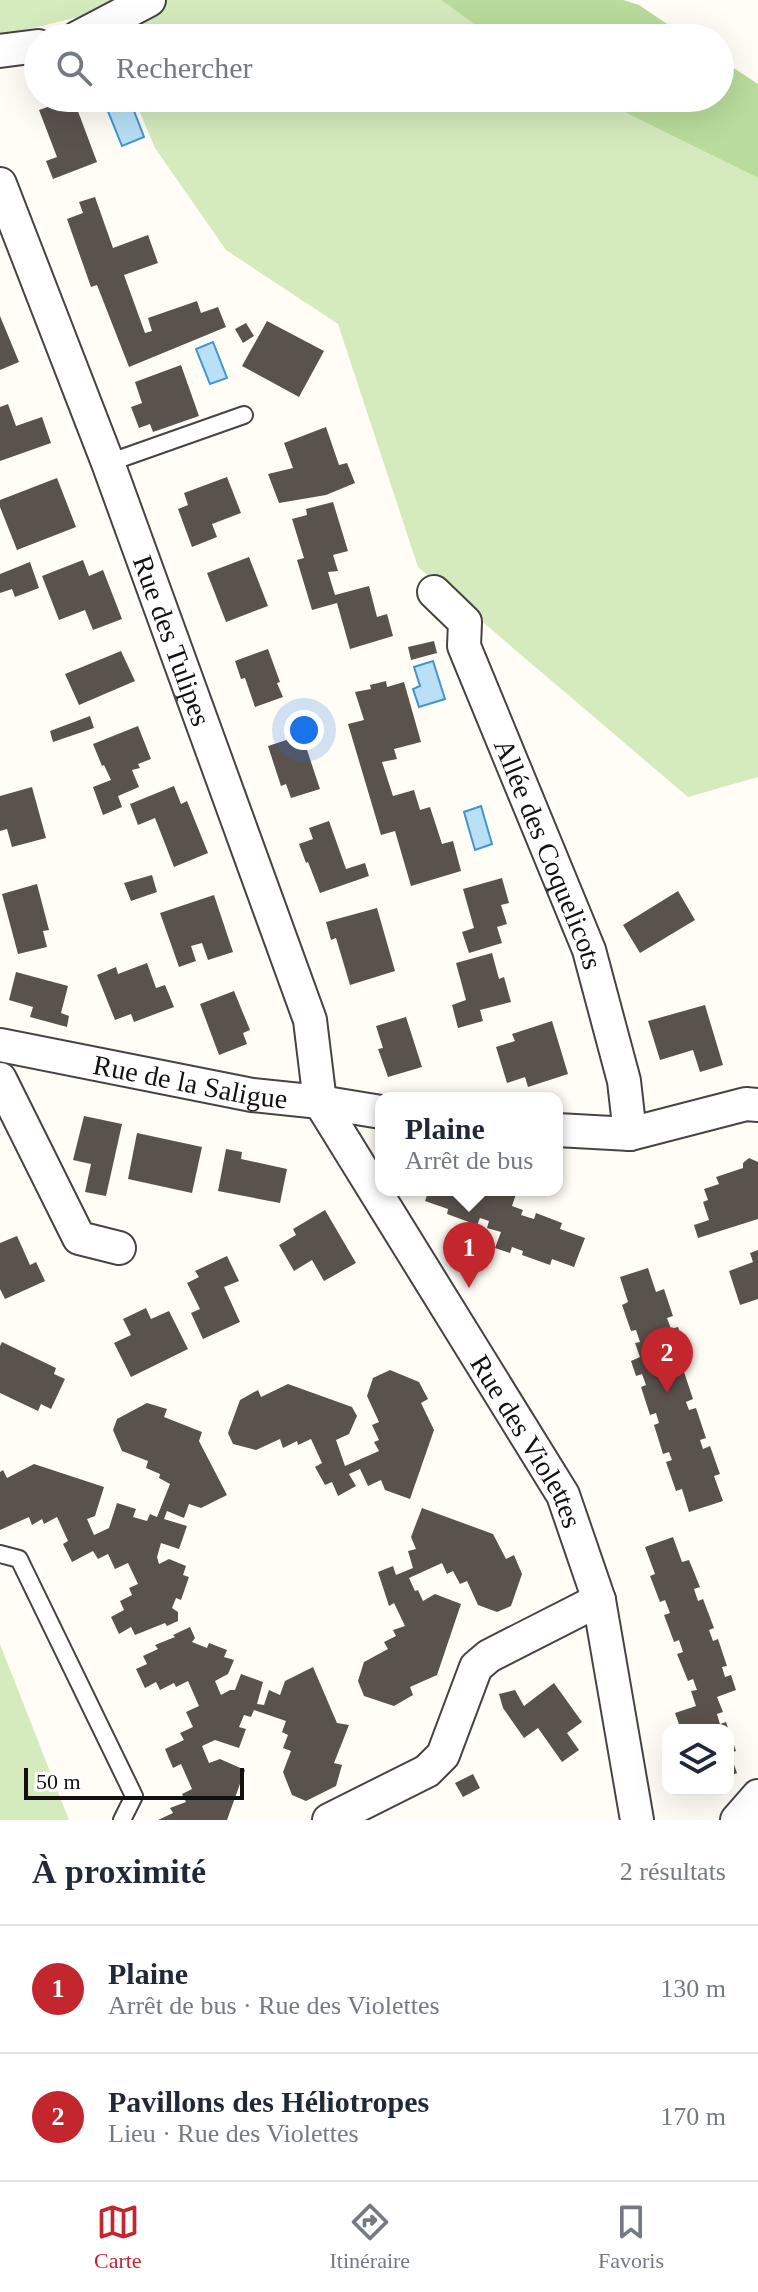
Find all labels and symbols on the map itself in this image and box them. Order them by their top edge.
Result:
street label: Rue des Tulipes [127,551,217,730]
your location [284,710,324,750]
street label: Allée des Coquelicots [488,734,609,972]
street label: Rue de la Saligue [91,1048,289,1114]
pin: 1 [443,1222,495,1288]
pin: 2 [641,1327,693,1393]
street label: Rue des Violettes [465,1349,588,1532]
scale bar [24,1764,244,1800]

